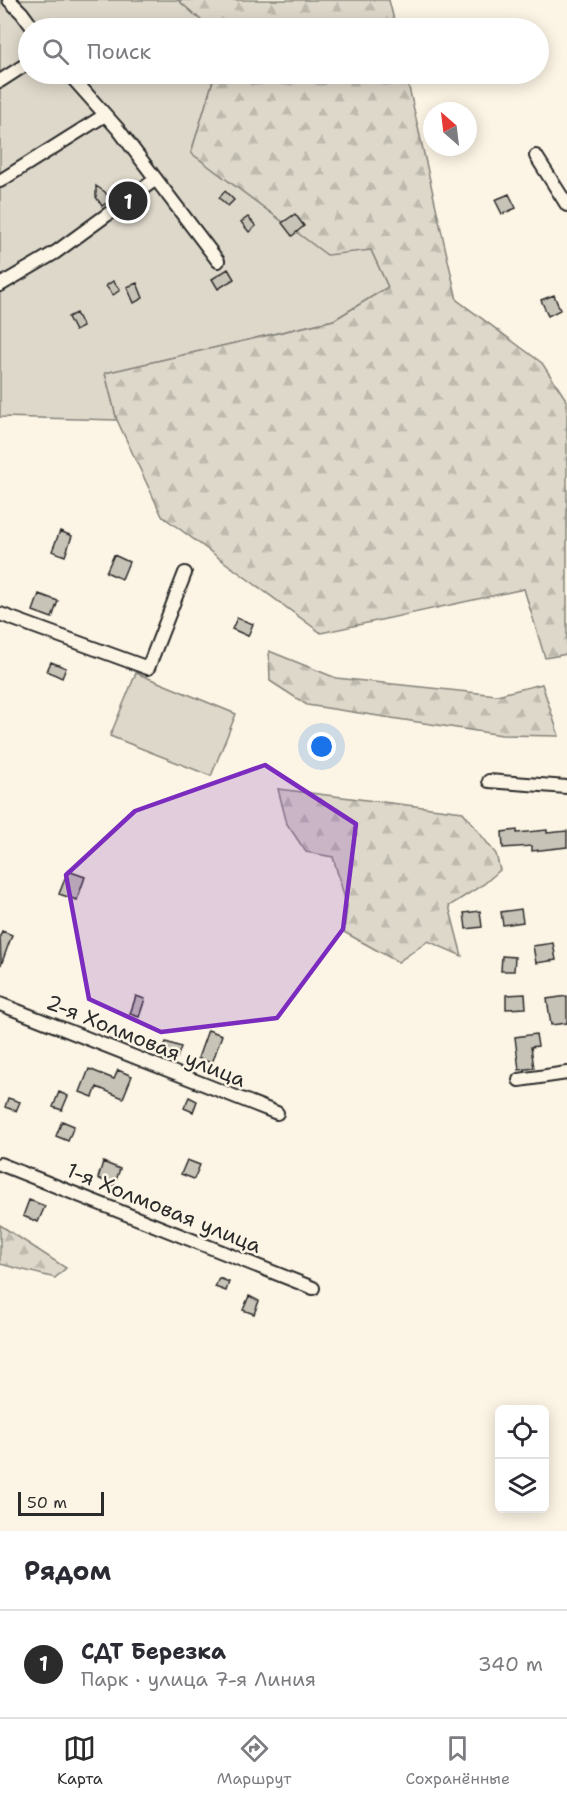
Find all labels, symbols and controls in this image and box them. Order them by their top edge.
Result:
search box [18,18,549,84]
icon: search [39,35,72,68]
text: Поиск [87,37,151,66]
north arrow [423,102,477,156]
pin: 1 [108,178,148,224]
your location [307,732,336,761]
street label: 2-я Холмовая улица [42,988,250,1094]
street label: 1-я Холмовая улица [62,1156,266,1260]
map controls [495,1405,549,1513]
button: locate [495,1405,549,1459]
button: layers [495,1459,549,1513]
scale bar [18,1489,104,1516]
text: 50 m [27,1492,67,1513]
text: Рядом [24,1553,111,1588]
text: СДТ Березка [81,1637,226,1666]
text: 1 [39,1651,48,1677]
text: 340 m [478,1651,543,1677]
text: Парк · улица 7-я Линия [81,1666,316,1692]
tab: Карта [57,1732,103,1789]
tab: Маршрут [217,1732,291,1789]
tab: Сохранённые [405,1732,510,1789]

